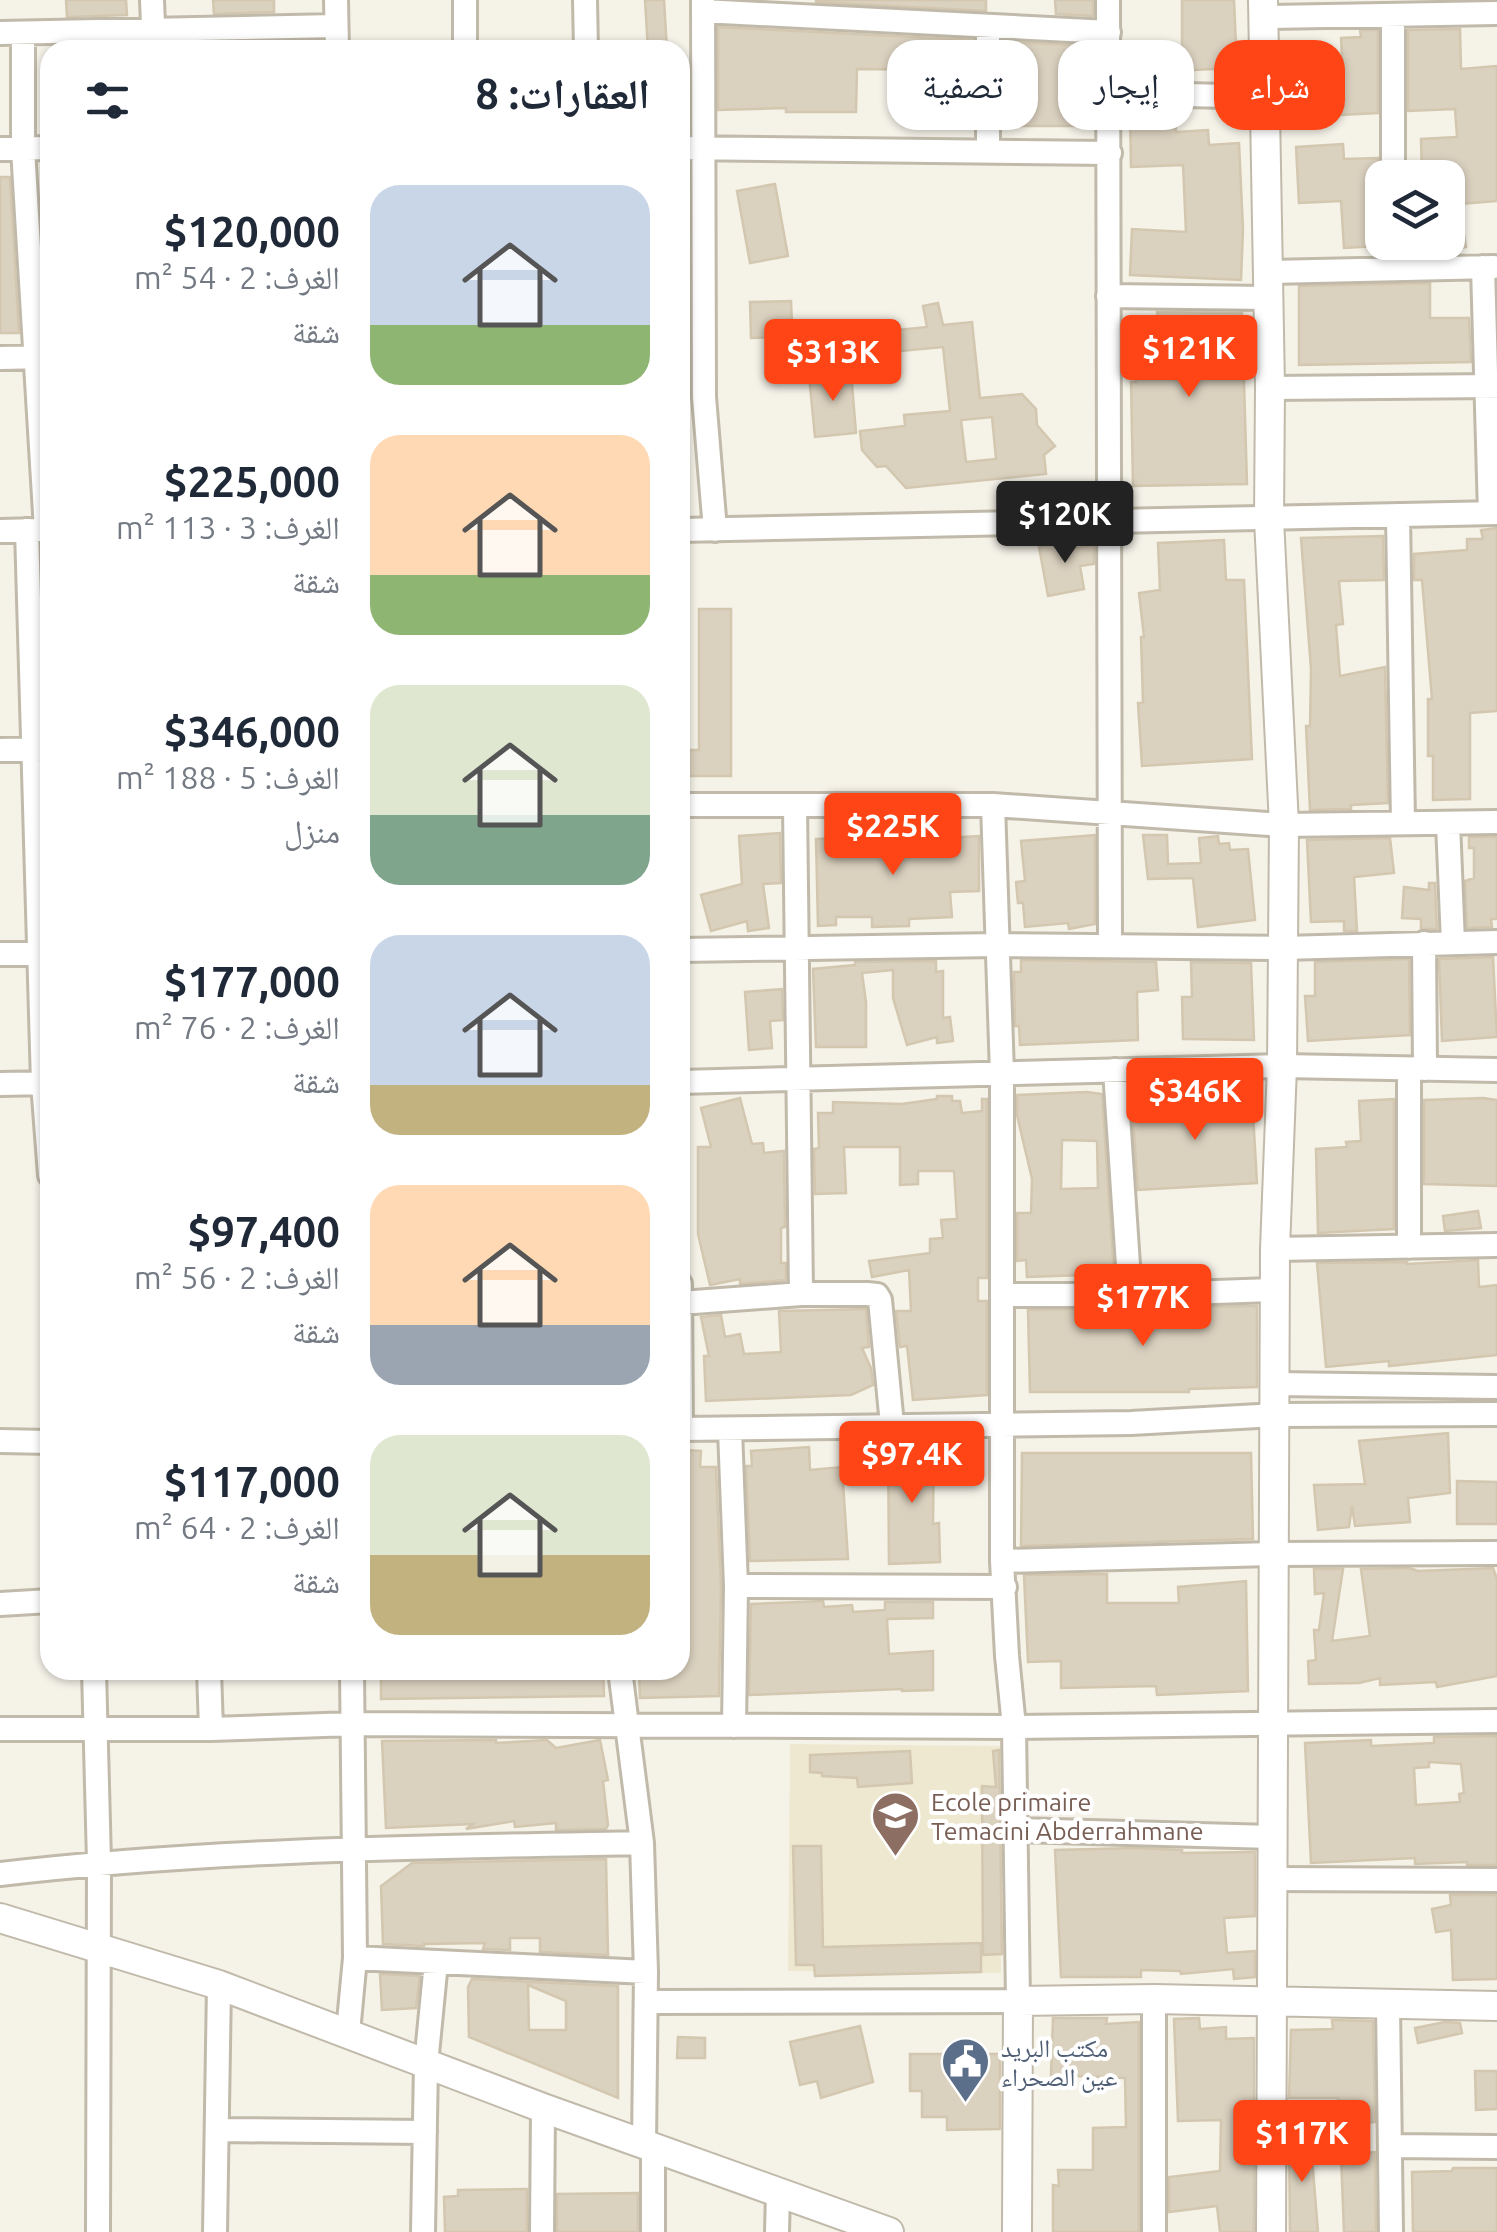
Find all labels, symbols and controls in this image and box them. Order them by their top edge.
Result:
chip: تصفية [887,40,1038,130]
chip: إيجار [1058,40,1194,130]
chip: شراء [1214,40,1345,130]
text: العقارات: 8 [475,70,650,117]
icon: filters [80,73,135,128]
map controls [1365,160,1465,260]
button: layers [1365,160,1465,260]
text: $120,000 [164,208,340,255]
icon: home [450,225,570,345]
text: الغرف: 2 · 54 m² [134,259,340,295]
text: شقة [292,313,340,349]
pin: $121K [1119,315,1259,400]
pin: $313K [763,319,903,404]
text: $121K [1142,329,1236,365]
text: $313K [786,333,880,369]
text: $225,000 [164,458,340,505]
icon: home [450,475,570,595]
pin: $120K [995,481,1135,566]
text: $120K [1018,495,1112,531]
text: الغرف: 3 · 113 m² [116,509,340,545]
text: شقة [292,563,340,599]
text: $346,000 [164,708,340,755]
icon: home [450,725,570,845]
text: الغرف: 5 · 188 m² [116,759,340,795]
pin: $225K [823,793,963,878]
text: $225K [846,807,940,843]
text: منزل [284,813,340,849]
text: $177,000 [164,958,340,1005]
icon: home [450,975,570,1095]
text: الغرف: 2 · 76 m² [134,1009,340,1045]
pin: $346K [1125,1058,1265,1143]
text: شقة [292,1063,340,1099]
text: $346K [1148,1072,1242,1108]
text: $97,400 [188,1208,340,1255]
icon: home [450,1225,570,1345]
text: الغرف: 2 · 56 m² [134,1259,340,1295]
pin: $177K [1073,1264,1213,1349]
text: $177K [1096,1278,1190,1314]
text: شقة [292,1313,340,1349]
pin: $97.4K [831,1421,993,1506]
text: $97.4K [861,1435,963,1471]
text: $117,000 [164,1458,340,1505]
icon: home [450,1475,570,1595]
text: الغرف: 2 · 64 m² [134,1509,340,1545]
text: شقة [292,1563,340,1599]
place label: Ecole primaire Temacini Abderrahmane [931,1788,1204,1845]
school or university icon: Ecole primaire Temacini Abderrahmane [870,1790,922,1858]
place label: مكتب البريد عين الصحراء [1001,2034,1117,2093]
public building icon: مكتب البريد عين الصحراء [940,2036,992,2104]
pin: $117K [1232,2100,1372,2185]
text: $117K [1255,2114,1349,2150]

